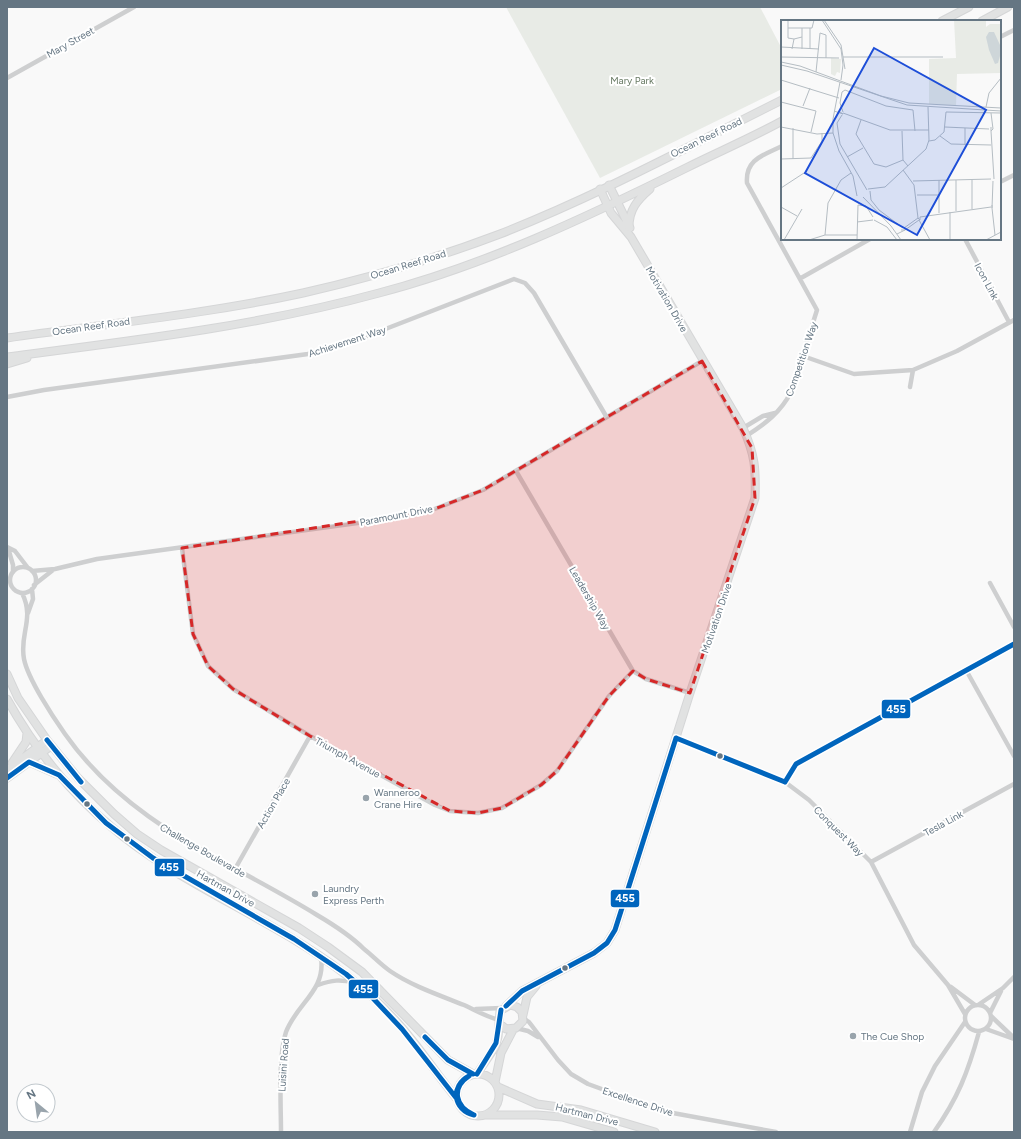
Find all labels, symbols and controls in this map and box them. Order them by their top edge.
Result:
inset map [781,20,1001,240]
street label: Mary Street [44,24,97,61]
park label: Mary Park [610,74,654,87]
street label: Ocean Reef Road [668,114,744,160]
street label: Ocean Reef Road [369,247,448,282]
street label: Icon Link [971,261,1002,302]
street label: Motivation Drive [643,264,691,335]
street label: Ocean Reef Road [51,315,131,338]
street label: Competition Way [783,319,821,398]
street label: Achievement Way [307,323,388,360]
street label: Paramount Drive [358,502,434,529]
street label: Leadership Way [566,564,613,633]
street label: Motivation Drive [698,581,735,655]
line badge: 455 [881,699,911,719]
text: 455 [886,703,906,716]
street label: Triumph Avenue [313,734,383,781]
unlabelled marker [715,751,725,761]
street label: Action Place [254,775,293,831]
place label: Wanneroo Crane Hire [374,786,422,811]
marker: Wanneroo Crane Hire [361,793,371,803]
unlabelled marker [82,799,92,809]
street label: Conquest Way [811,803,867,860]
street label: Tesla Link [921,807,965,839]
street label: Challenge Boulevarde [157,821,248,881]
unlabelled marker [122,834,132,844]
line badge: 455 [154,858,185,877]
text: 455 [159,861,179,874]
street label: Hartman Drive [194,867,258,910]
place label: Laundry Express Perth [323,882,385,907]
marker: Laundry Express Perth [310,889,320,899]
line badge: 455 [610,889,640,908]
text: 455 [615,892,635,905]
unlabelled marker [560,963,570,973]
line badge: 455 [348,979,379,999]
text: 455 [353,983,373,996]
place label: The Cue Shop [861,1030,924,1043]
marker: The Cue Shop [848,1031,858,1041]
street label: Luisini Road [275,1038,292,1092]
north arrow [16,1083,56,1123]
street label: Excellence Drive [601,1084,675,1119]
text: N [25,1087,38,1102]
street label: Hartman Drive [554,1100,620,1129]

